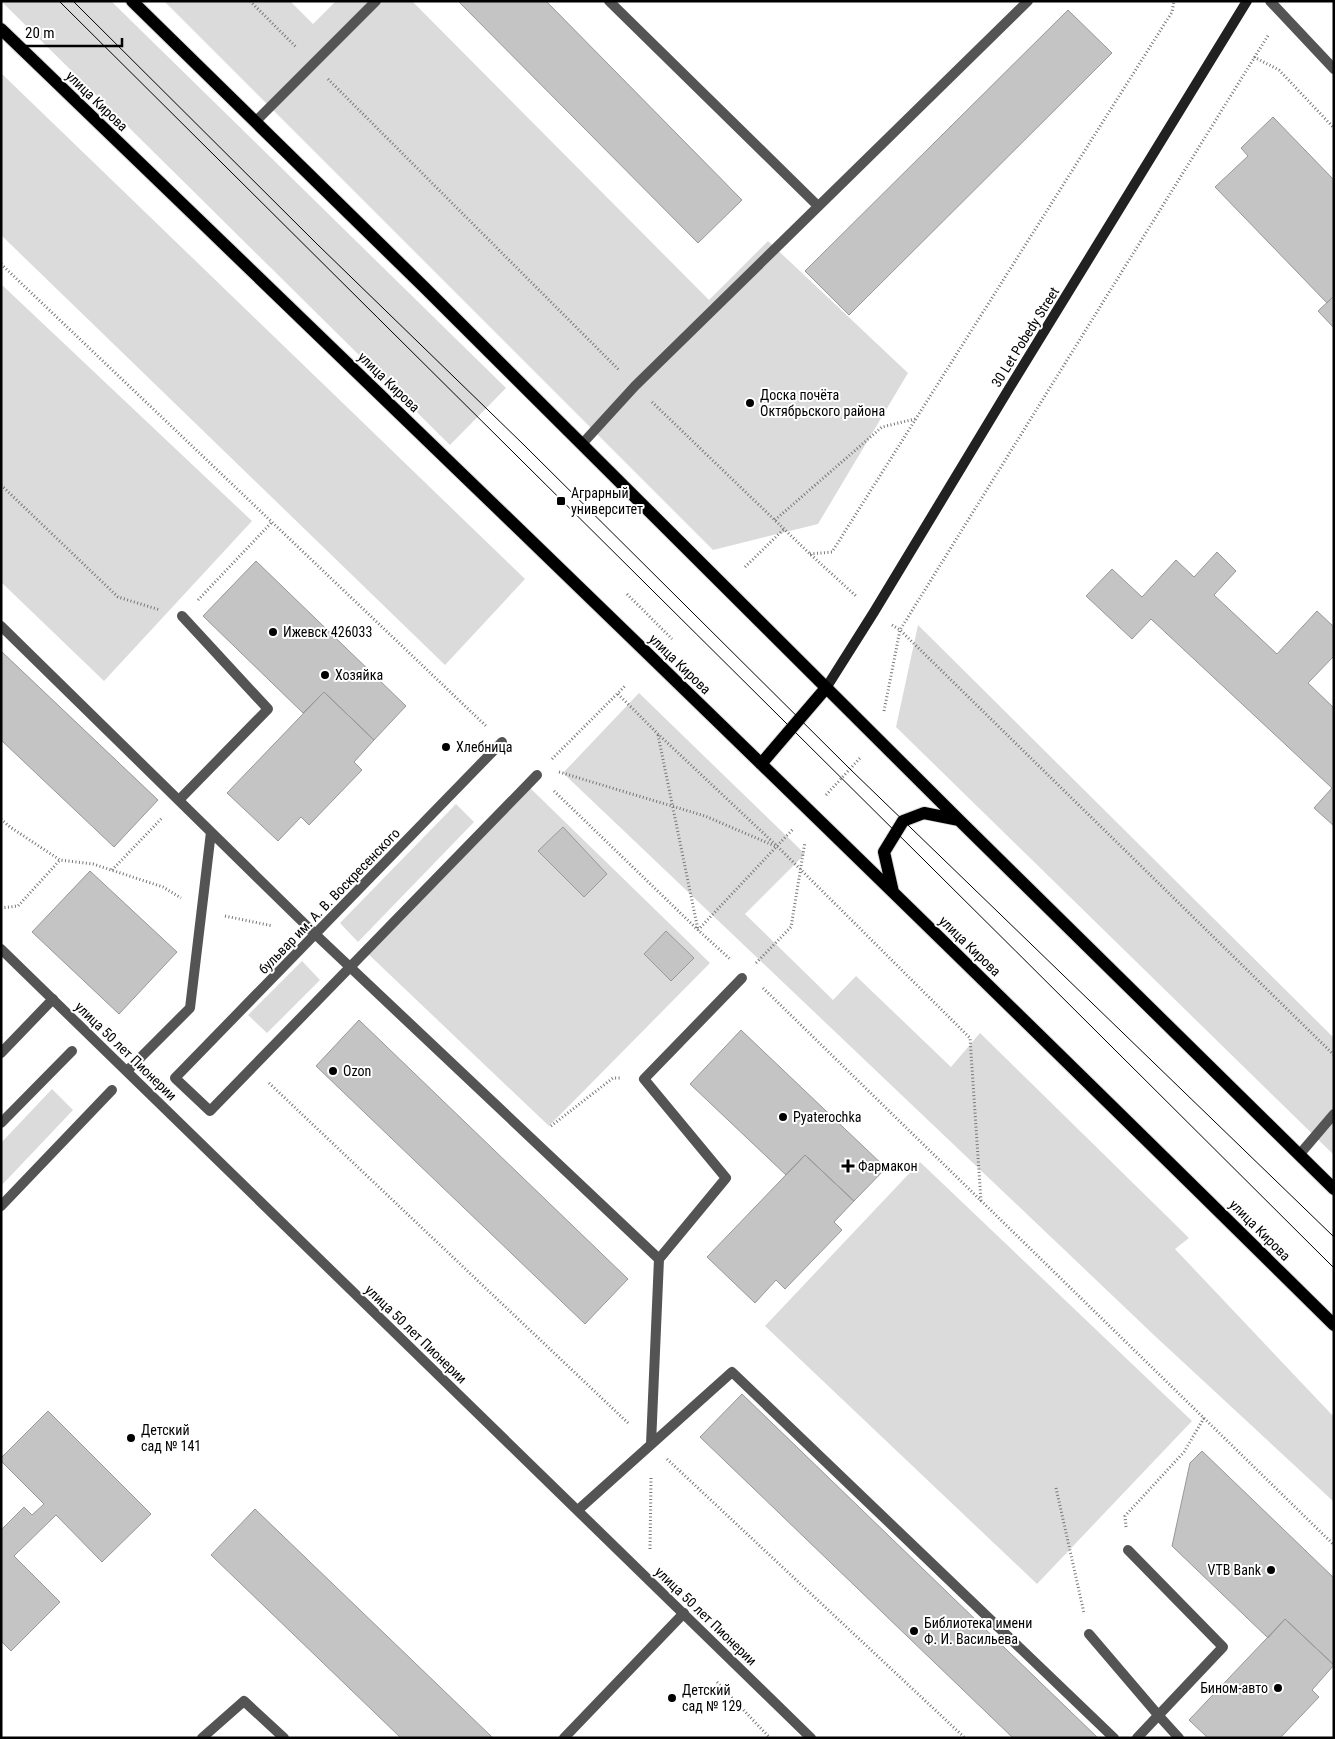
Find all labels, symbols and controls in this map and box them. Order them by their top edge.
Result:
scale bar [18,15,121,47]
text: 20 m [25,24,55,42]
street label: улица Кирова [63,68,131,134]
street label: 30 Let Pobedy Street [988,284,1062,390]
street label: улица Кирова [355,349,423,415]
place label: Доска почёта Октябрьского района [760,387,885,419]
marker: Доска почёта Октябрьского района [744,397,756,409]
place label: Аграрный университет [571,485,643,517]
marker: Аграрный университет [555,495,567,507]
place label: Ижевск 426033 [283,624,372,640]
marker: Ижевск 426033 [267,626,279,638]
street label: улица Кирова [646,631,714,697]
place label: Хозяйка [335,667,383,683]
marker: Хозяйка [319,669,331,681]
place label: Хлебница [456,739,513,755]
marker: Хлебница [440,741,452,753]
street label: бульвар им. А. В. Воскресенского [255,825,403,977]
street label: улица Кирова [936,913,1004,979]
street label: улица 50 лет Пионерии [72,998,180,1104]
place label: Ozon [343,1063,371,1079]
marker: Ozon [327,1065,339,1077]
place label: Pyaterochka [793,1109,861,1125]
marker: Pyaterochka [777,1111,789,1123]
place label: Фармакон [858,1158,918,1174]
marker: Фармакон [842,1160,854,1172]
street label: улица Кирова [1226,1196,1294,1264]
street label: улица 50 лет Пионерии [362,1281,470,1387]
place label: Детский сад № 141 [141,1422,201,1454]
marker: Детский сад № 141 [125,1432,137,1444]
place label: VTB Bank [1208,1562,1262,1578]
street label: улица 50 лет Пионерии [652,1563,760,1669]
marker: VTB Bank [1265,1564,1277,1576]
place label: Библиотека имени Ф. И. Васильева [924,1615,1032,1647]
marker: Библиотека имени Ф. И. Васильева [908,1625,920,1637]
place label: Бином-авто [1200,1680,1268,1696]
place label: Детский сад № 129 [682,1682,742,1714]
marker: Бином-авто [1272,1682,1284,1694]
marker: Детский сад № 129 [666,1692,678,1704]

